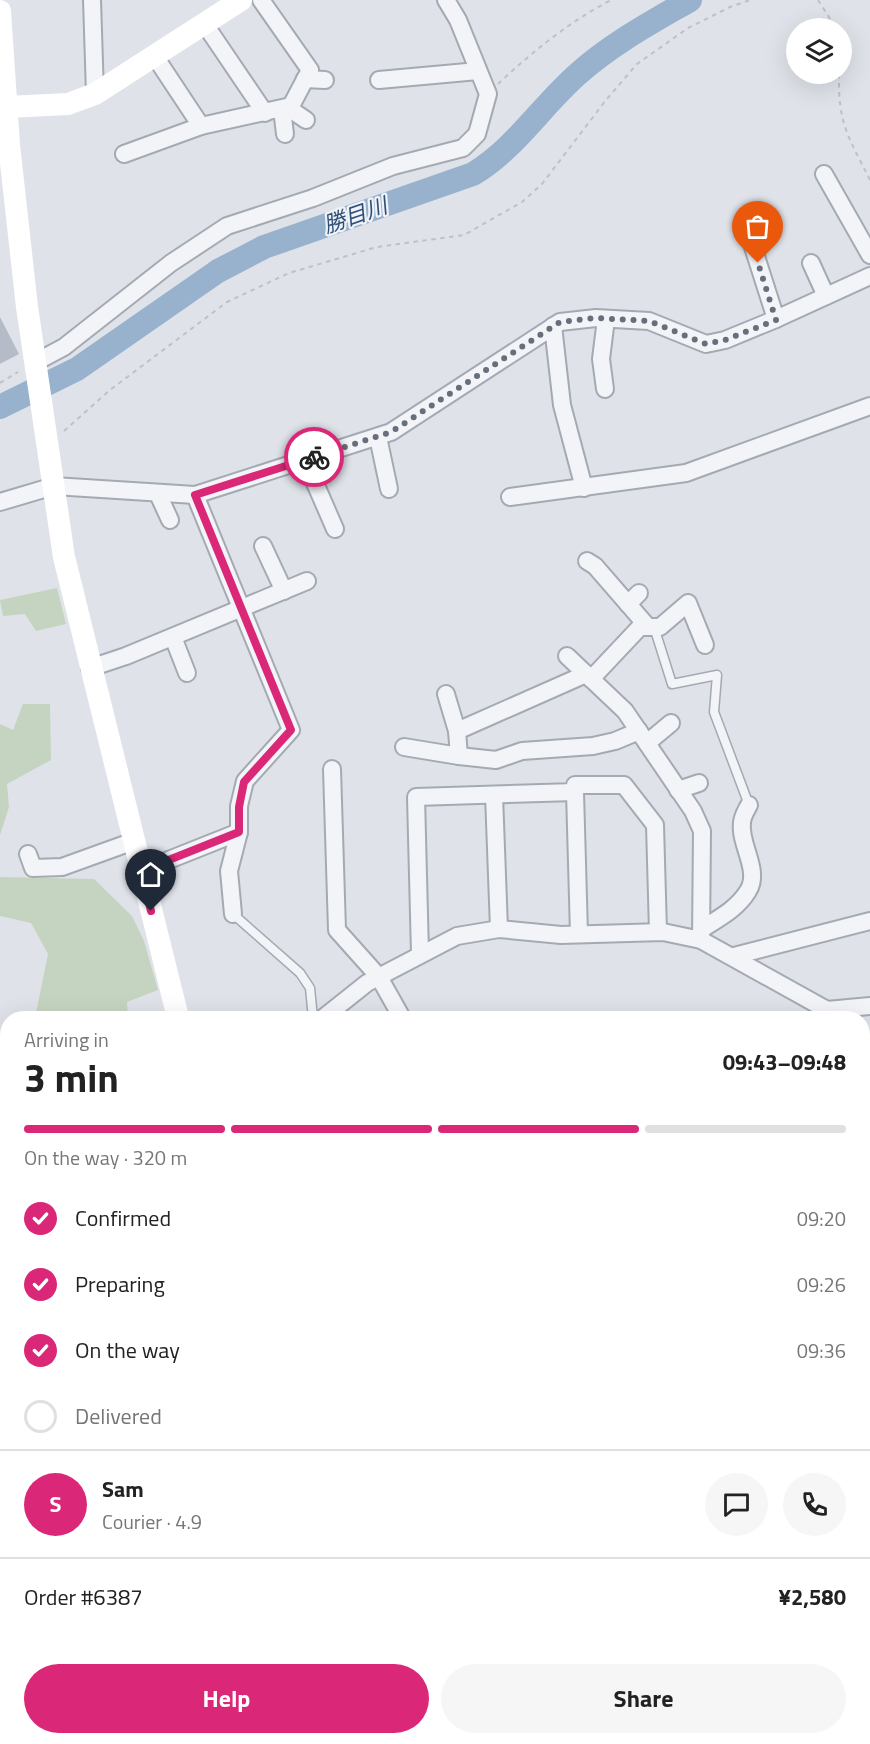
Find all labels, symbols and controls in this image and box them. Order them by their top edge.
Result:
map controls [786,18,852,84]
button: layers [786,18,852,84]
water label: 勝目川 [318,188,394,242]
pin [732,201,783,263]
icon: bag [741,210,774,243]
courier [284,427,344,487]
icon: bike [298,441,331,474]
pin [125,849,176,911]
icon: home [134,858,167,891]
text: Arriving in [24,1024,109,1055]
text: 09:43–09:48 [723,1045,846,1079]
text: 3 min [24,1048,119,1107]
text: On the way · 320 m [24,1142,187,1173]
text: Confirmed [75,1201,171,1235]
icon: check [24,1202,57,1235]
text: 09:20 [797,1203,846,1234]
text: Preparing [75,1267,165,1301]
icon: check [24,1268,57,1301]
text: 09:26 [797,1269,846,1300]
text: On the way [75,1333,180,1367]
icon: check [24,1334,57,1367]
text: 09:36 [797,1335,846,1366]
text: Delivered [75,1399,162,1433]
text: Sam [102,1472,144,1506]
button: chat [705,1473,768,1536]
button: phone [783,1473,846,1536]
text: S [50,1487,61,1521]
text: Courier · 4.9 [102,1506,202,1537]
text: Order #6387 [24,1580,143,1614]
text: ¥2,580 [779,1580,846,1614]
button: Help [24,1664,429,1733]
button: Share [441,1664,846,1733]

